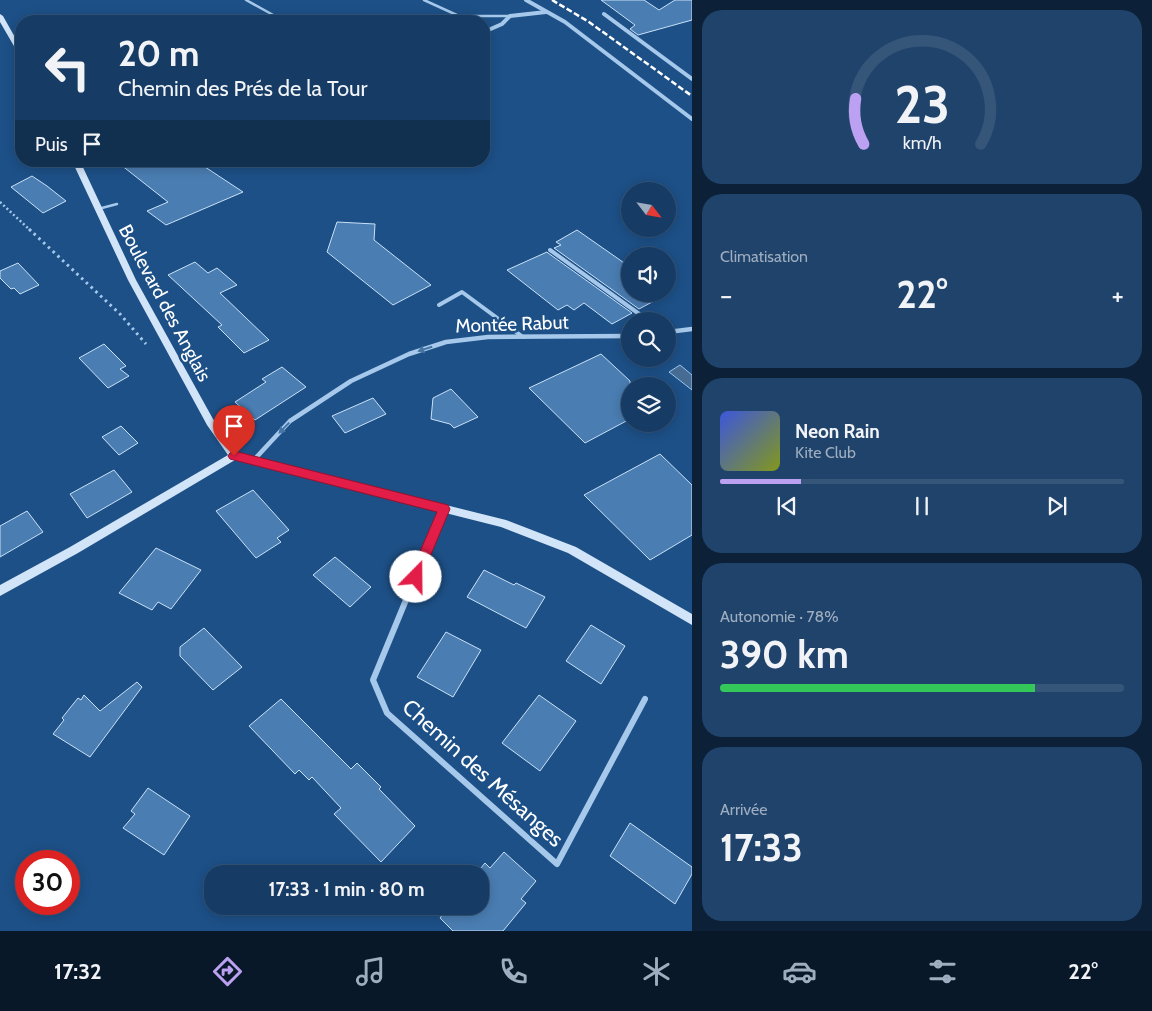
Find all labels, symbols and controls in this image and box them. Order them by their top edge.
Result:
text: 20 m [118,32,200,75]
icon: left [35,35,100,100]
text: 23 [894,73,950,136]
text: Chemin des Prés de la Tour [118,75,368,102]
icon: arrive [78,130,106,158]
text: km/h [902,132,942,153]
text: Puis [35,133,68,156]
north arrow [621,182,676,238]
map controls [621,182,676,432]
street label: Boulevard des Anglais [114,221,216,386]
button: sound [621,247,676,302]
text: Climatisation [720,247,808,266]
text: 22° [896,271,948,318]
text: − [720,278,732,312]
text: + [1112,278,1124,312]
street label: Montée Rabut [455,311,570,337]
button: search [621,312,676,367]
one-way arrow [417,345,432,353]
button: layers [621,377,676,432]
pin [213,405,255,456]
icon: arrive [220,412,248,440]
text: Neon Rain [795,420,880,443]
one-way arrow [278,421,290,433]
text: Kite Club [795,443,856,462]
icon: previous [773,492,801,520]
icon: pause [908,492,936,520]
icon: next [1043,492,1071,520]
position arrow [389,550,441,602]
text: Autonomie · 78% [720,607,839,626]
text: 390 km [720,631,849,678]
street label: Chemin des Mésanges [397,693,569,853]
text: Arrivée [720,800,767,819]
text: 17:33 [720,824,803,871]
speed limit sign: 30 [15,850,80,915]
text: 17:33 · 1 min · 80 m [269,878,424,901]
icon: directions [210,954,245,989]
icon: music [353,954,388,989]
icon: phone [496,954,531,989]
icon: climate [639,954,674,989]
icon: car [782,954,817,989]
icon: filters [925,954,960,989]
text: 17:32 [54,958,102,985]
text: 22° [1068,958,1098,985]

